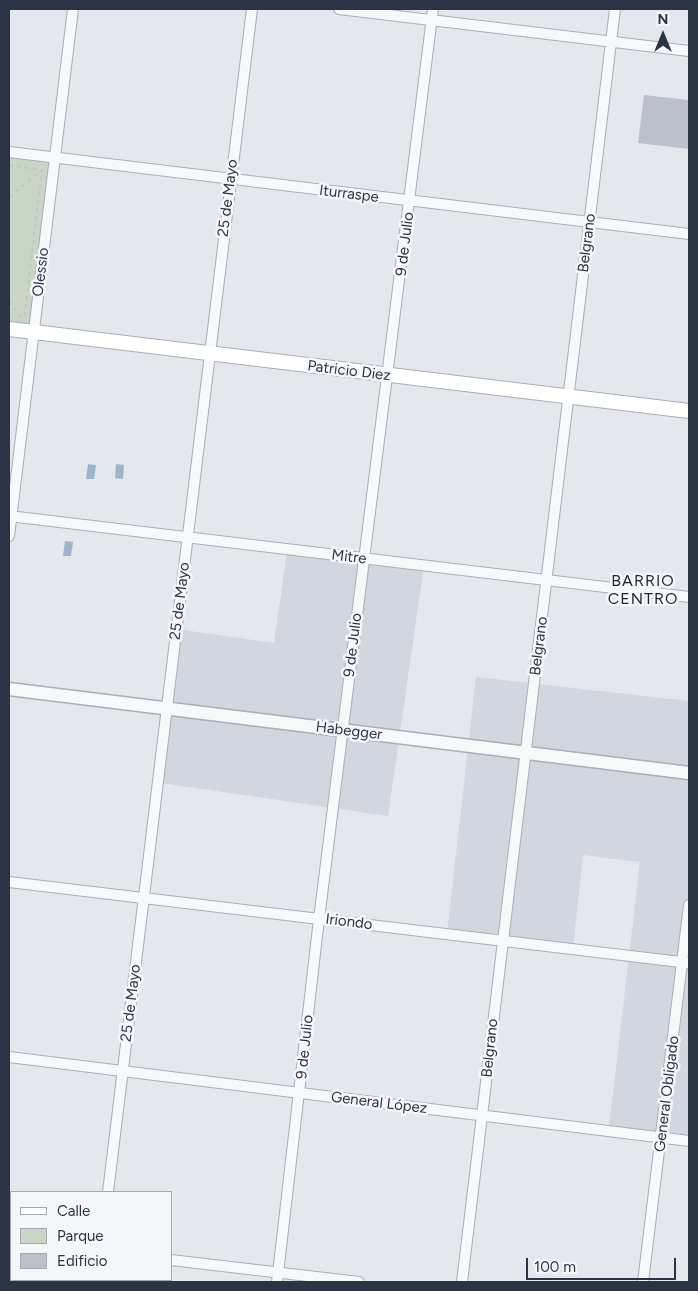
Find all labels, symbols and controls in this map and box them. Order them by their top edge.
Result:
north arrow [638,10,688,60]
text: N [658,11,668,28]
street label: 25 de Mayo [214,158,242,238]
street label: Iturraspe [318,181,380,207]
street label: 9 de Julio [392,211,418,277]
street label: Belgrano [574,212,600,274]
street label: Olessio [29,246,53,298]
street label: Patricio Diez [306,357,392,385]
street label: Mitre [330,546,368,568]
street label: 25 de Mayo [166,561,194,641]
district label: BARRIO CENTRO [607,571,679,609]
street label: 9 de Julio [340,612,366,678]
street label: Belgrano [526,615,552,677]
street label: Habegger [315,718,383,744]
street label: Iriondo [324,910,374,934]
street label: 25 de Mayo [117,963,145,1043]
street label: 9 de Julio [293,1014,317,1080]
street label: Belgrano [478,1018,502,1078]
street label: General Obligado [651,1035,683,1153]
street label: General López [330,1088,428,1118]
legend [10,1191,172,1281]
text: Calle [57,1202,90,1220]
text: Parque [57,1227,104,1245]
scale bar [528,1248,678,1280]
text: Edificio [57,1252,107,1270]
text: 100 m [534,1258,576,1276]

